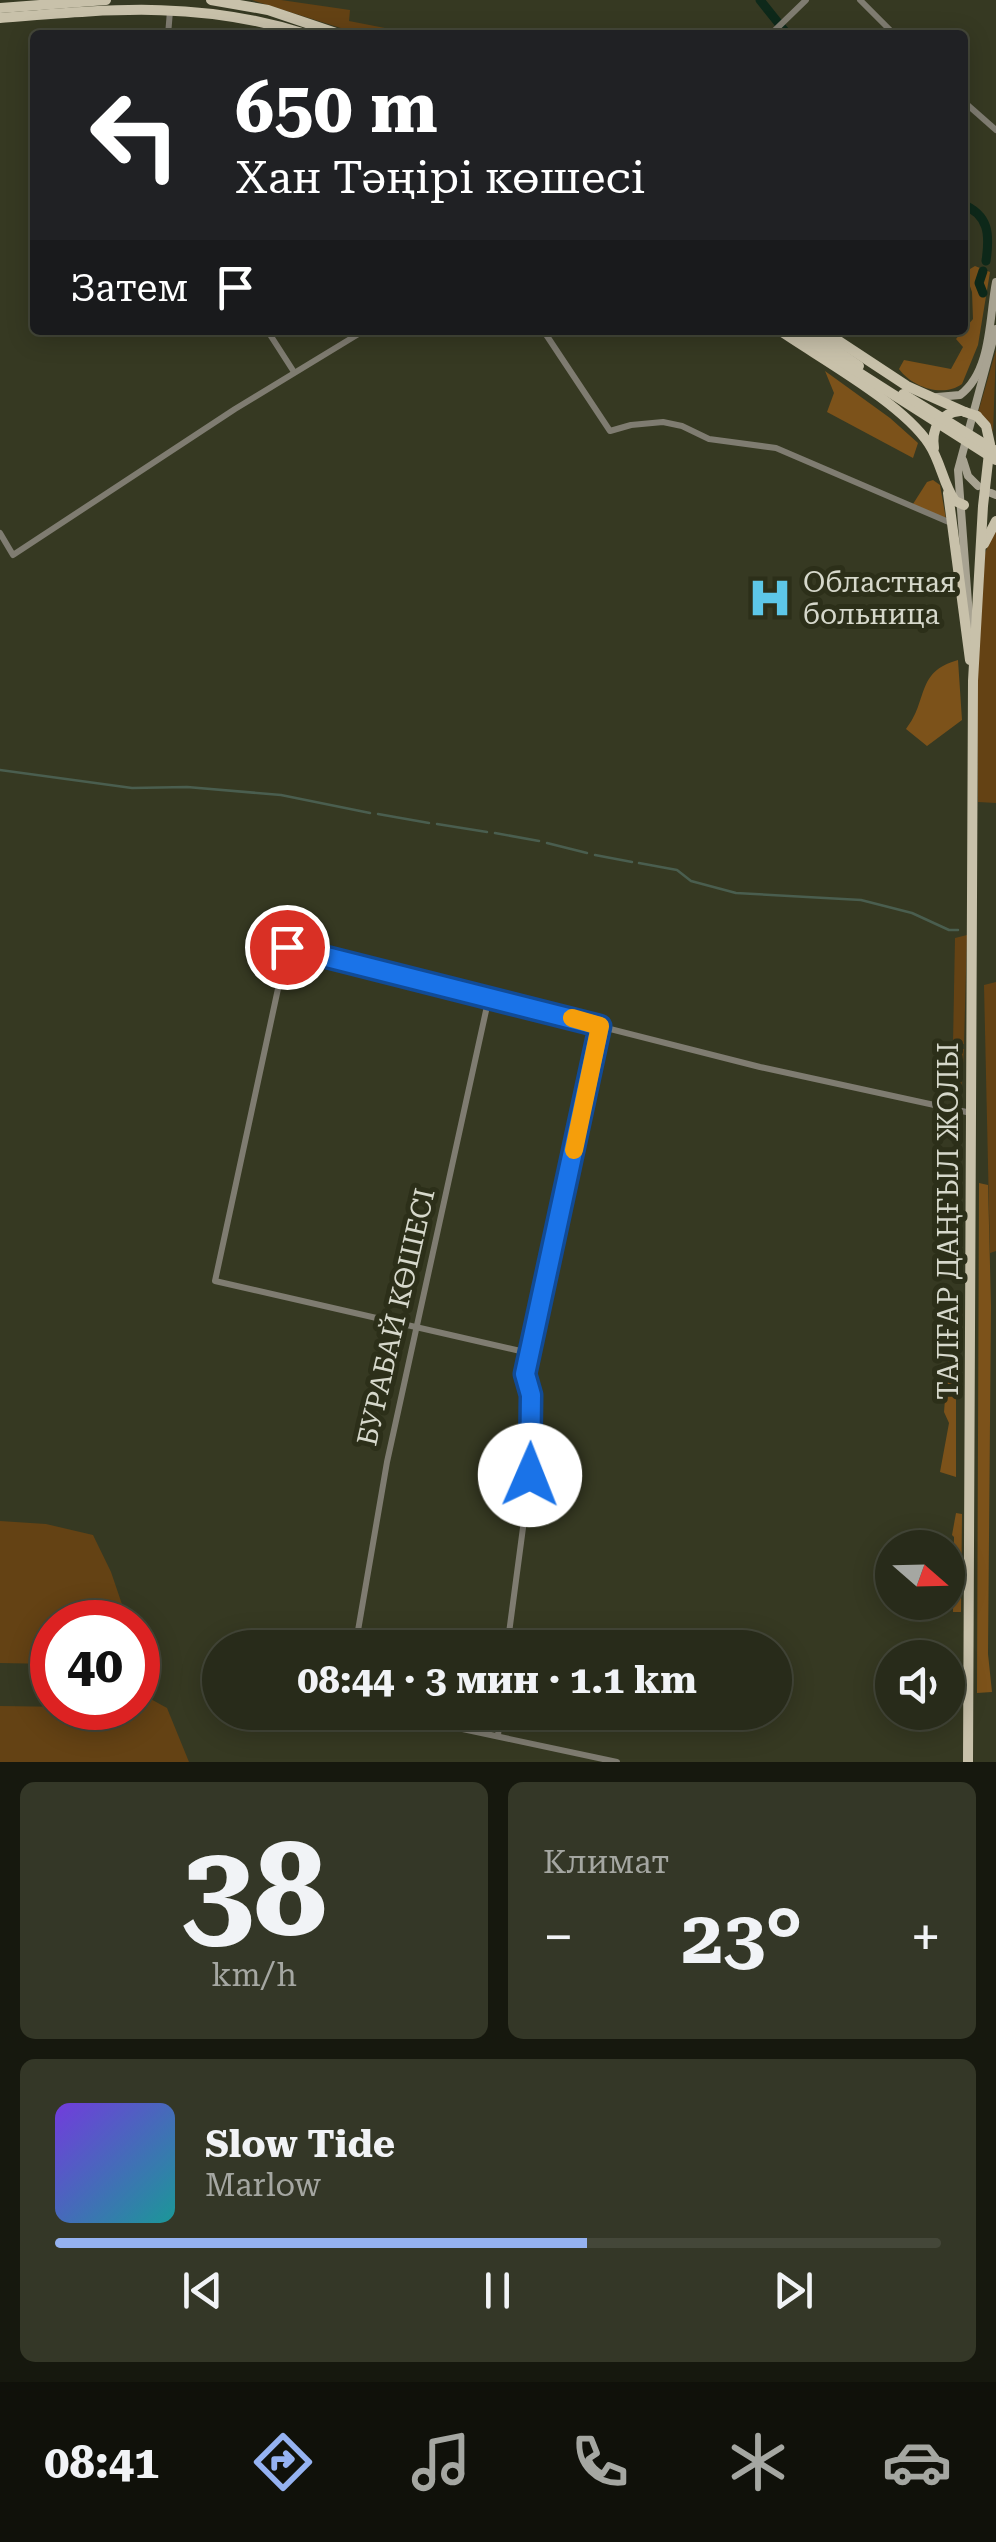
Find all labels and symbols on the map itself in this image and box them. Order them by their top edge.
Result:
place label: Областная больница [803,566,956,631]
hospital icon: Областная больница [746,574,794,622]
pin [245,905,330,990]
street label: ТАЛҒАР ДАҢҒЫЛ ЖОЛЫ [932,1042,965,1400]
street label: БУРАБАЙ КӨШЕСІ [350,1185,442,1449]
position arrow [478,1423,582,1527]
north arrow [875,1530,965,1620]
speed limit sign: 40 [30,1600,160,1730]

